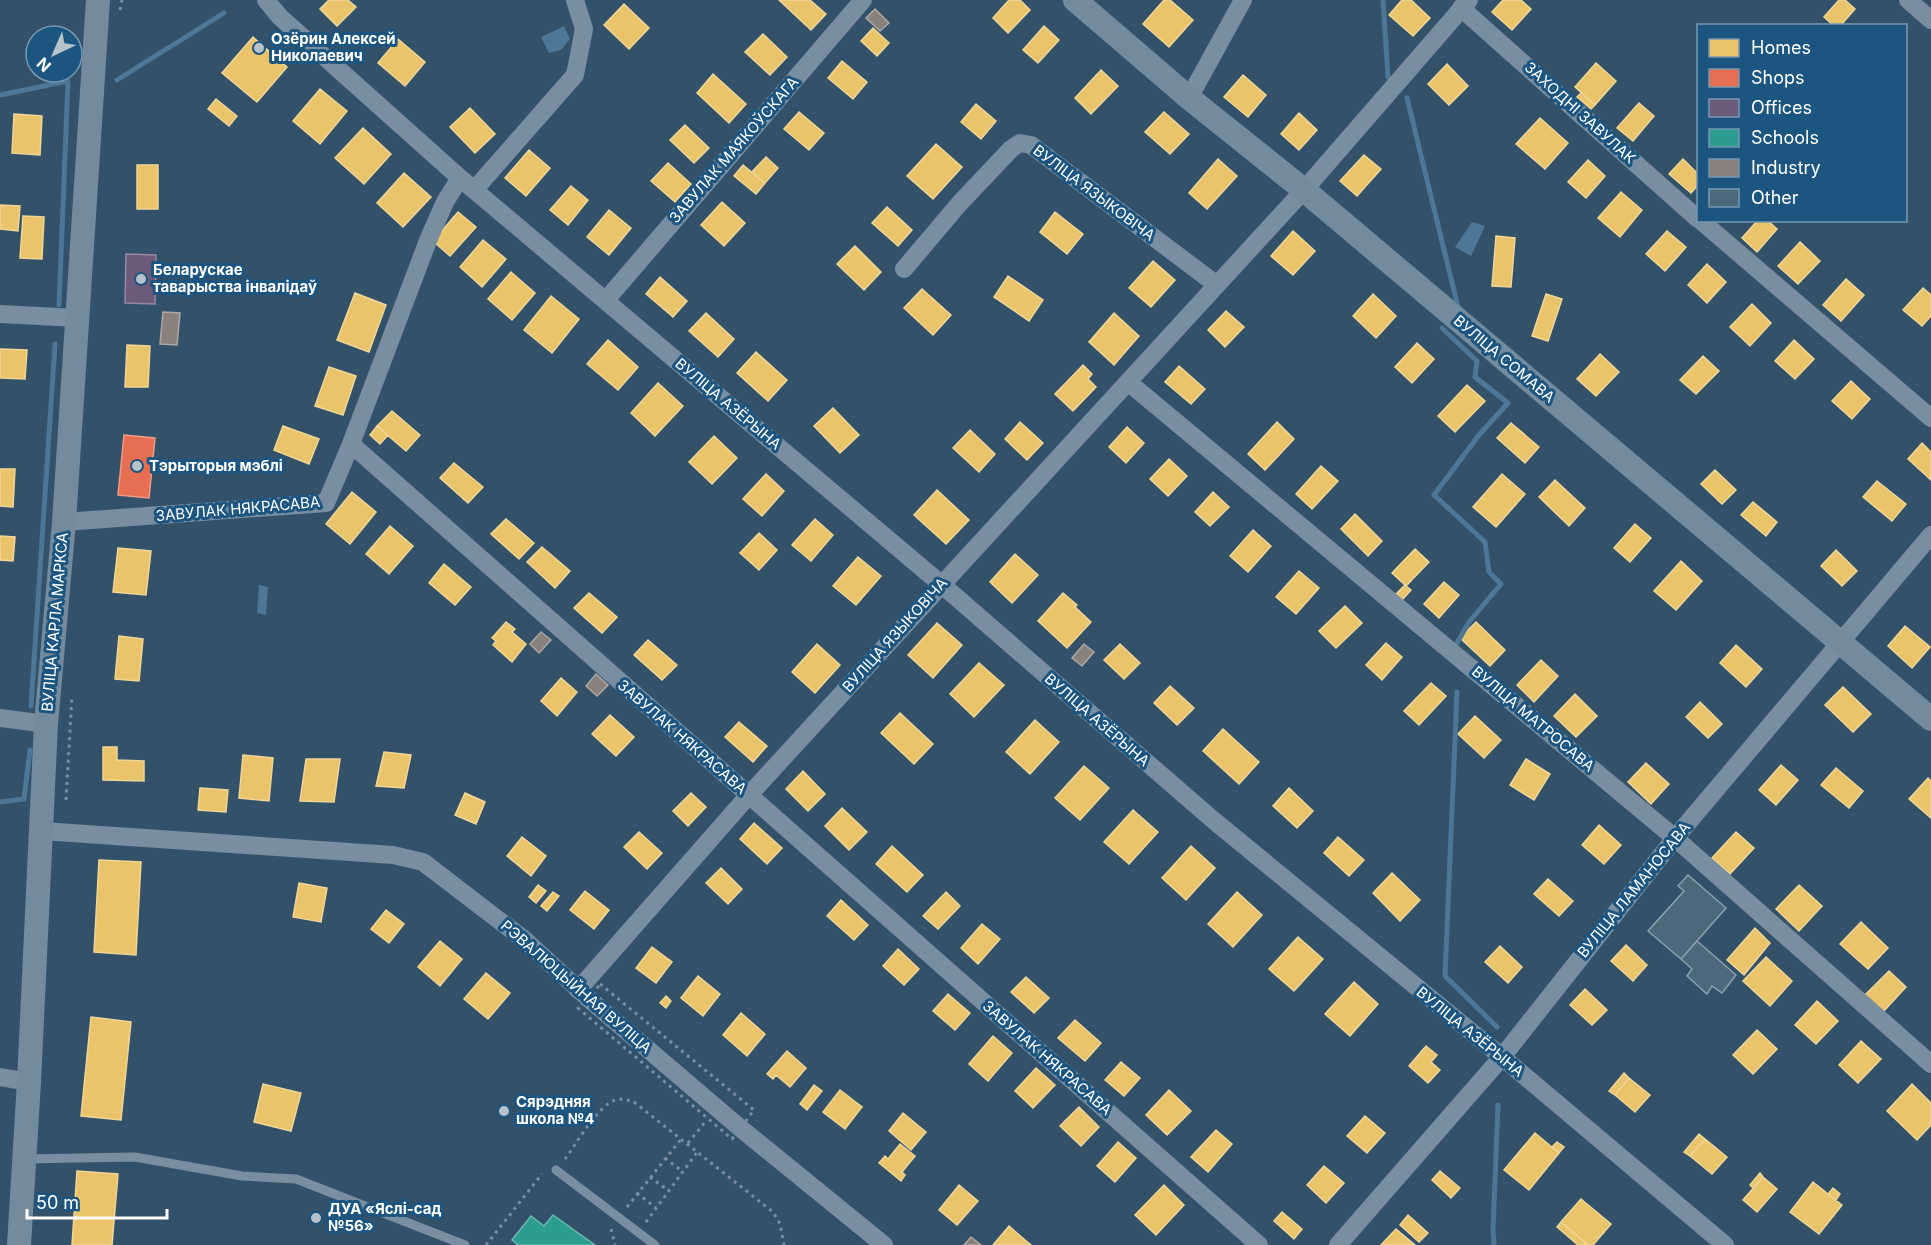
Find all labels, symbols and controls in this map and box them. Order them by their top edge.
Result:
north arrow [24,24,84,84]
legend [1697,24,1907,222]
place label: Озёрин Алексей Николаевич [271,29,396,65]
text: Homes [1751,37,1811,58]
marker: Озёрин Алексей Николаевич [252,41,266,55]
text: N [32,53,55,76]
street label: ЗАХОДНІ ЗАВУЛАК [1521,58,1640,168]
text: Shops [1751,67,1805,88]
street label: ЗАВУЛАК МАЯКОЎСКАГА [665,73,802,227]
text: Offices [1751,97,1812,118]
text: Schools [1751,127,1819,148]
street label: ВУЛІЦА ЯЗЫКОВІЧА [1030,141,1159,245]
text: Industry [1751,157,1821,178]
text: Other [1751,187,1799,208]
place label: Беларускае таварыства інвалідаў [153,260,317,296]
marker: Беларускае таварыства інвалідаў [134,272,148,286]
street label: ВУЛІЦА СОМАВА [1450,311,1559,407]
street label: ВУЛІЦА АЗЁРЫНА [671,354,785,454]
place label: Тэрыторыя мэблі [149,456,283,475]
marker: Тэрыторыя мэблі [130,459,144,473]
street label: ЗАВУЛАК НЯКРАСАВА [155,492,321,525]
street label: ВУЛІЦА КАРЛА МАРКСА [37,532,72,712]
street label: ВУЛІЦА ЯЗЫКОВІЧА [838,573,951,696]
street label: ВУЛІЦА МАТРОСАВА [1468,662,1599,776]
street label: ВУЛІЦА АЗЁРЫНА [1041,669,1154,770]
street label: ЗАВУЛАК НЯКРАСАВА [614,675,751,798]
street label: ВУЛІЦА ЛАМАНОСАВА [1573,818,1694,961]
street label: РЭВАЛЮЦЫЙНАЯ ВУЛІЦА [497,916,656,1057]
street label: ВУЛІЦА АЗЁРЫНА [1413,982,1528,1081]
street label: ЗАВУЛАК НЯКРАСАВА [979,996,1116,1119]
place label: Сярэдняя школа №4 [516,1092,595,1128]
marker: Сярэдняя школа №4 [497,1104,511,1118]
scale bar [27,1182,166,1220]
text: 50 m [36,1192,79,1213]
place label: ДУА «Яслі-сад №56» [328,1199,441,1235]
marker: ДУА «Яслі-сад №56» [309,1211,323,1225]

